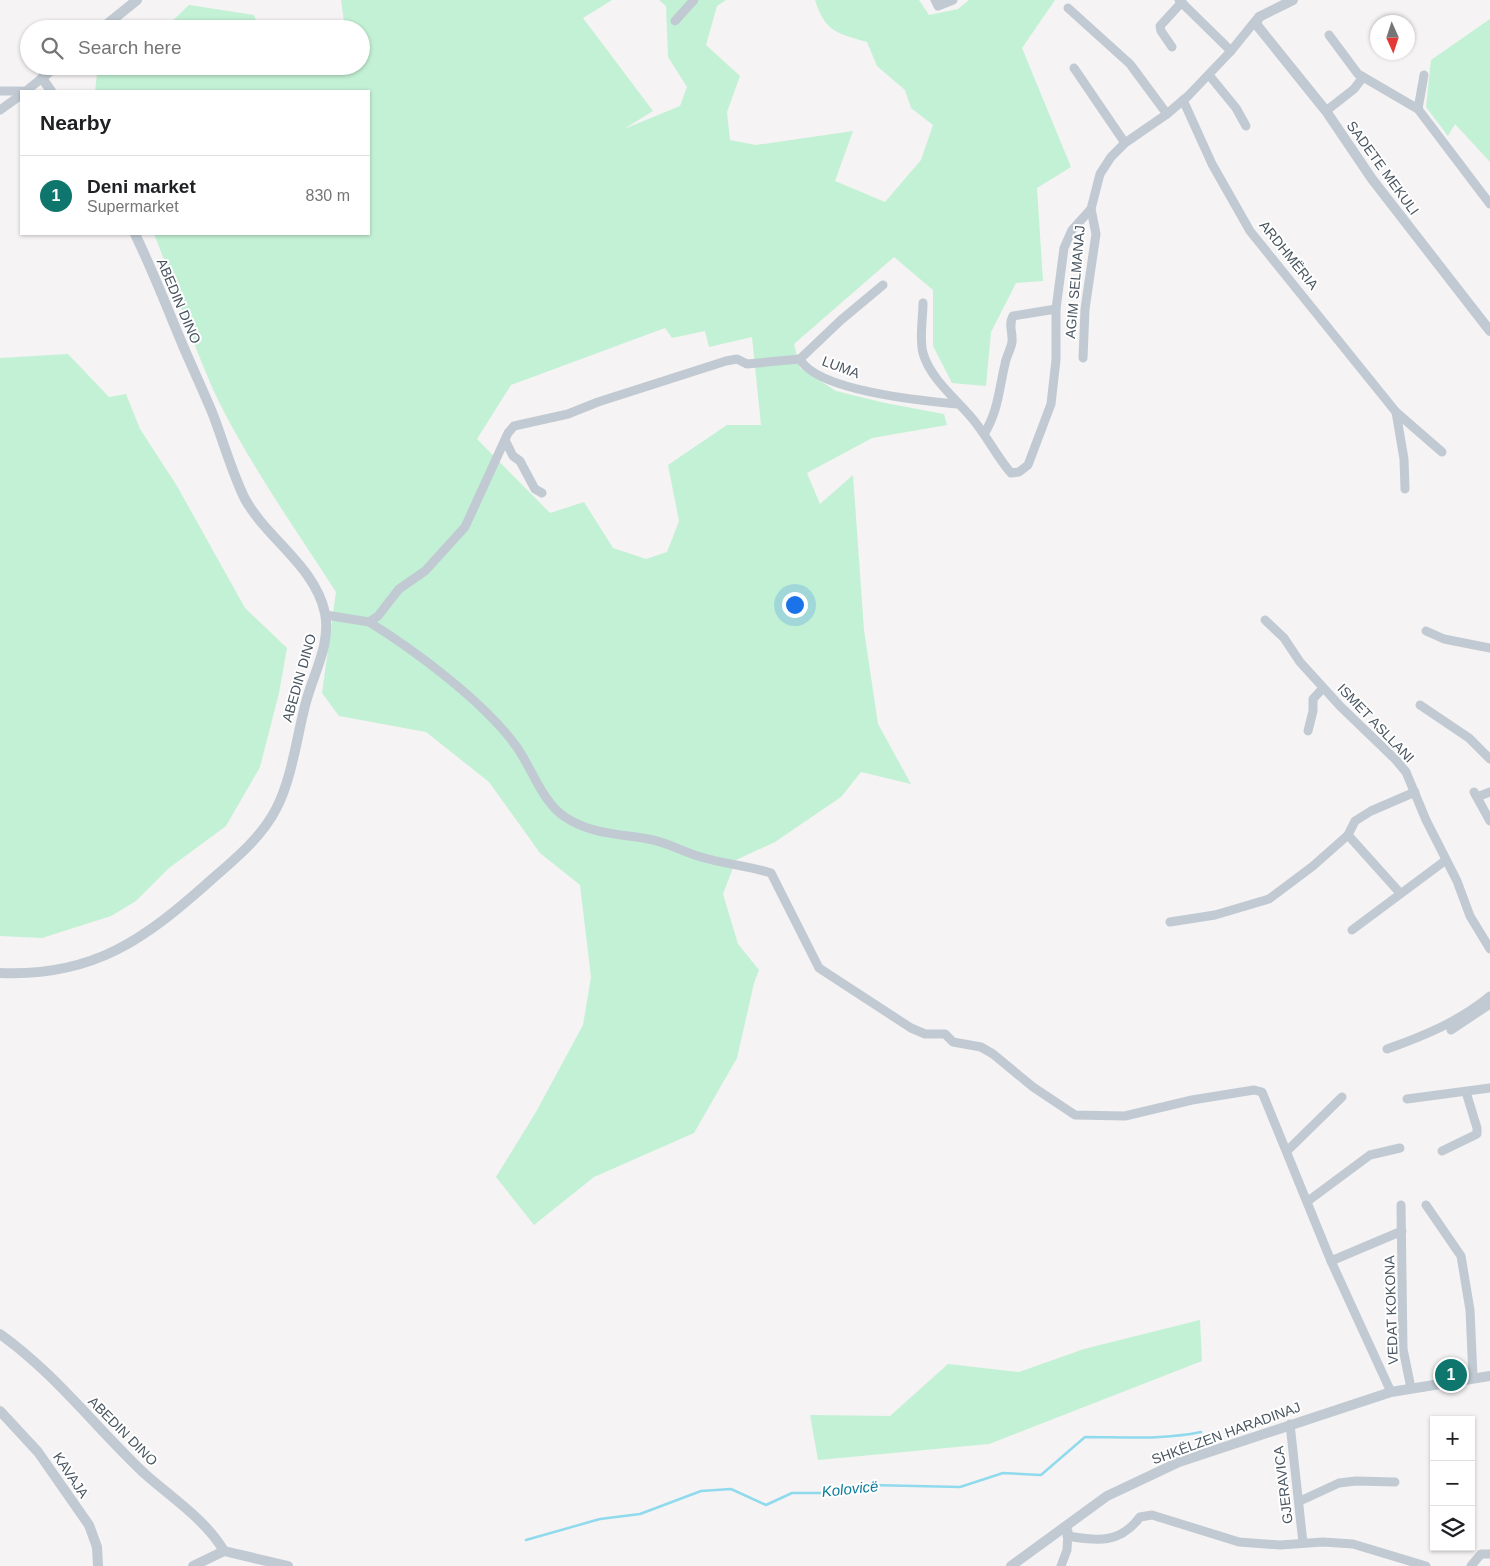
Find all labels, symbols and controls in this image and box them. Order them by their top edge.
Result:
north arrow [1370,15,1415,60]
search box [20,20,370,75]
icon: search [38,34,66,62]
text: Search here [78,37,182,58]
text: Nearby [40,111,111,134]
street label: SADETE MEKULI [1344,118,1422,218]
text: Deni market [87,176,196,197]
text: 1 [52,187,60,204]
text: 830 m [306,187,350,204]
text: Supermarket [87,198,179,215]
street label: ARDHMËRIA [1256,217,1322,293]
street label: AGIM SELMANAJ [1062,225,1088,339]
street label: ABEDIN DINO [154,256,204,346]
street label: LUMA [820,353,863,382]
your location [782,592,808,618]
street label: ABEDIN DINO [279,632,319,724]
street label: ISMET ASLLANI [1334,680,1418,766]
street label: VEDAT KOKONA [1381,1255,1401,1365]
pin: 1 [1435,1356,1467,1394]
street label: ABEDIN DINO [85,1393,161,1469]
street label: SHKËLZEN HARADINAJ [1149,1399,1303,1467]
map controls [1430,1416,1475,1551]
button: + [1430,1416,1475,1461]
street label: GJERAVICA [1270,1445,1296,1525]
street label: KAVAJA [50,1449,92,1501]
button: − [1430,1461,1475,1506]
water label: Kolovicë [821,1477,879,1500]
button: layers [1430,1506,1475,1551]

